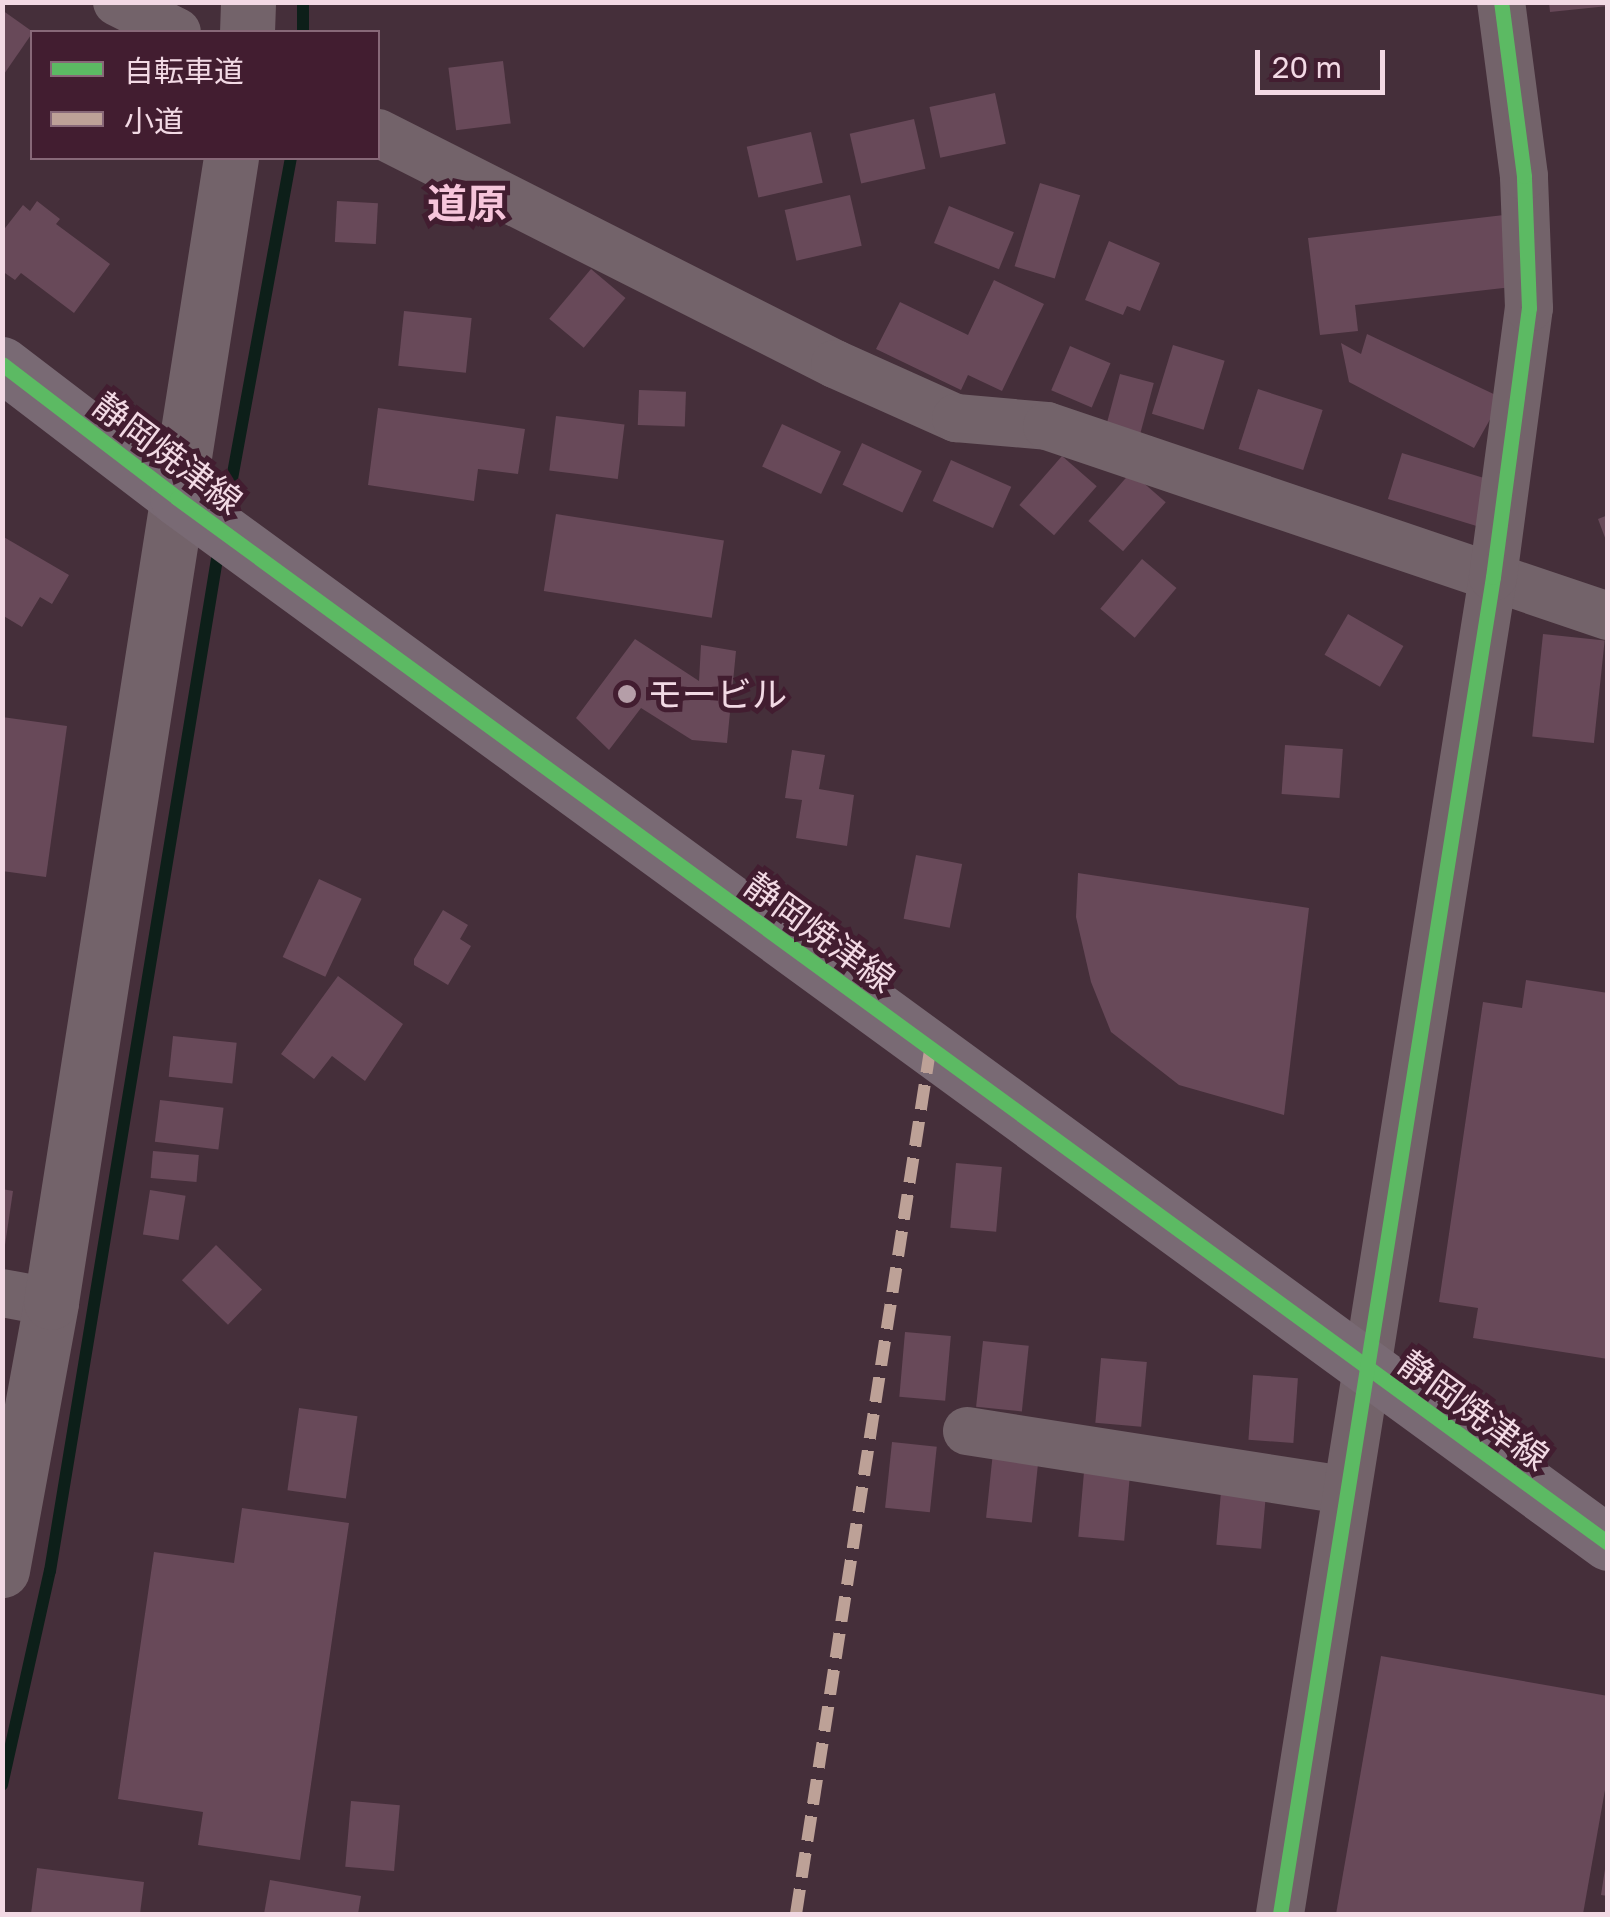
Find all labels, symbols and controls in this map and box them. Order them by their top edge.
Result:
legend [30,30,380,160]
scale bar [1260,30,1390,92]
text: 20 m [1272,49,1342,85]
text: 自転車道 [124,53,244,89]
text: 小道 [124,103,184,139]
district label: 道原 [427,179,507,227]
street label: 静岡焼津線 [85,384,251,522]
place label: モービル [647,673,787,715]
marker: モービル [616,683,638,705]
street label: 静岡焼津線 [737,864,903,1000]
street label: 静岡焼津線 [1391,1342,1557,1478]

